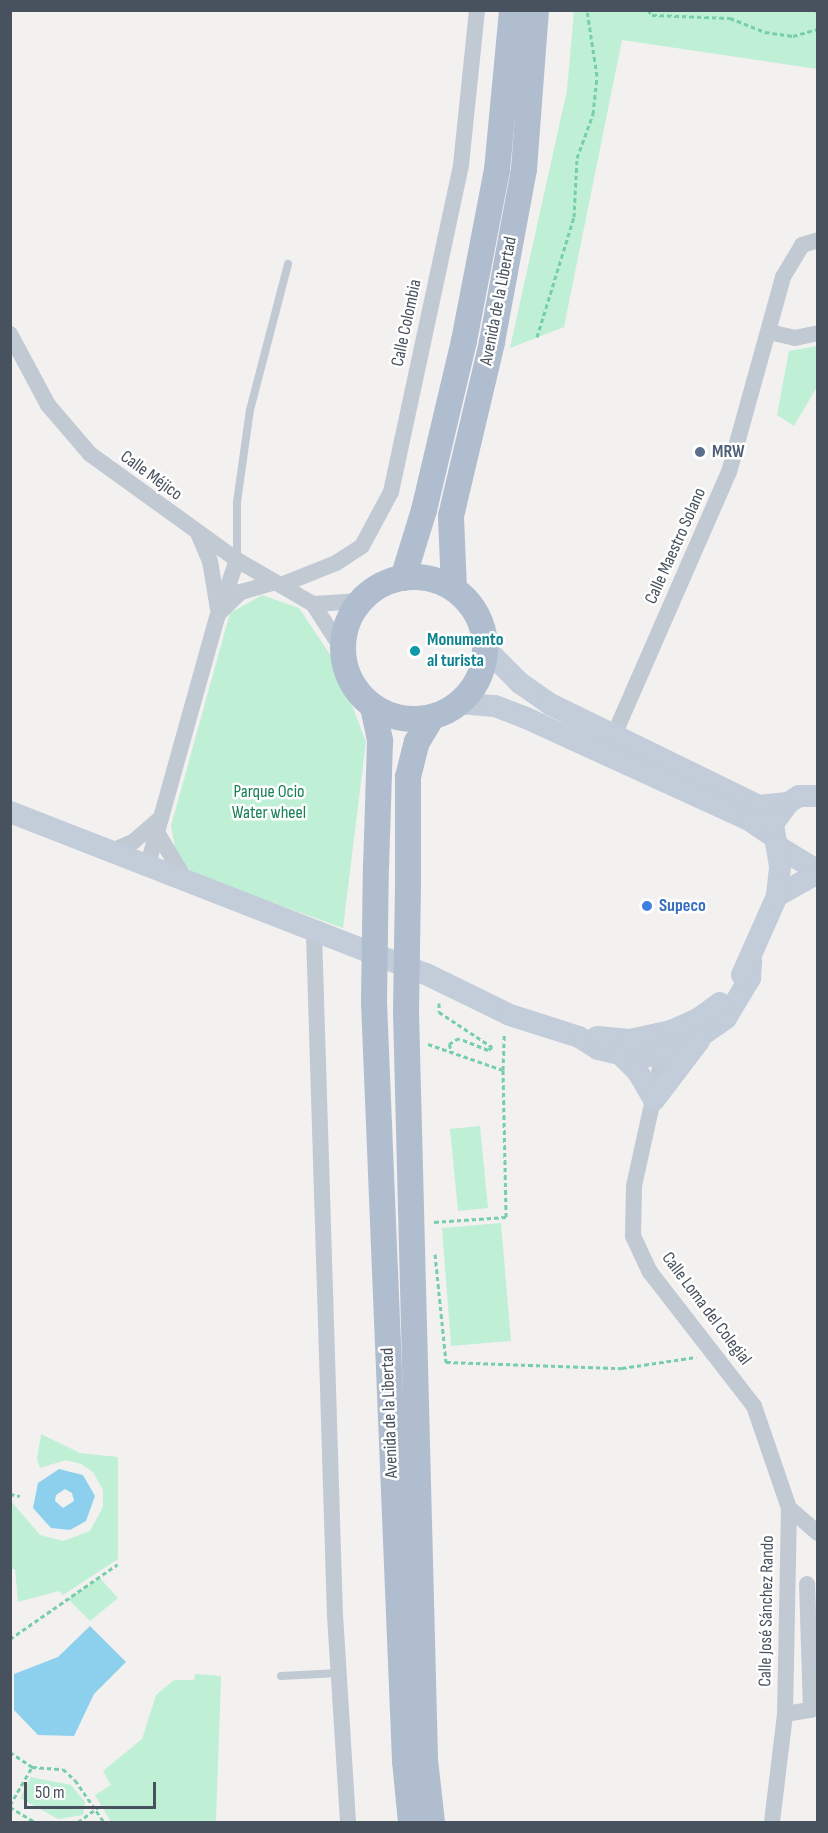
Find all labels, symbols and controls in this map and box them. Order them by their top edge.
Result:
street label: Avenida de la Libertad [476,235,522,367]
street label: Calle Colombia [387,278,427,368]
place label: MRW [712,441,745,463]
marker: MRW [693,445,707,459]
street label: Calle Méjico [116,446,186,506]
street label: Calle Maestro Solano [641,485,711,607]
place label: Monumento al turista [427,630,504,672]
marker: Monumento al turista [408,644,422,658]
park label: Parque Ocio Water wheel [232,782,306,824]
place label: Supeco [659,895,706,917]
marker: Supeco [640,899,654,913]
street label: Calle Loma del Colegial [657,1248,755,1370]
street label: Avenida de la Libertad [377,1347,403,1479]
street label: Calle José Sánchez Rando [755,1535,779,1687]
scale bar [27,1770,159,1808]
text: 50 m [35,1782,65,1803]

